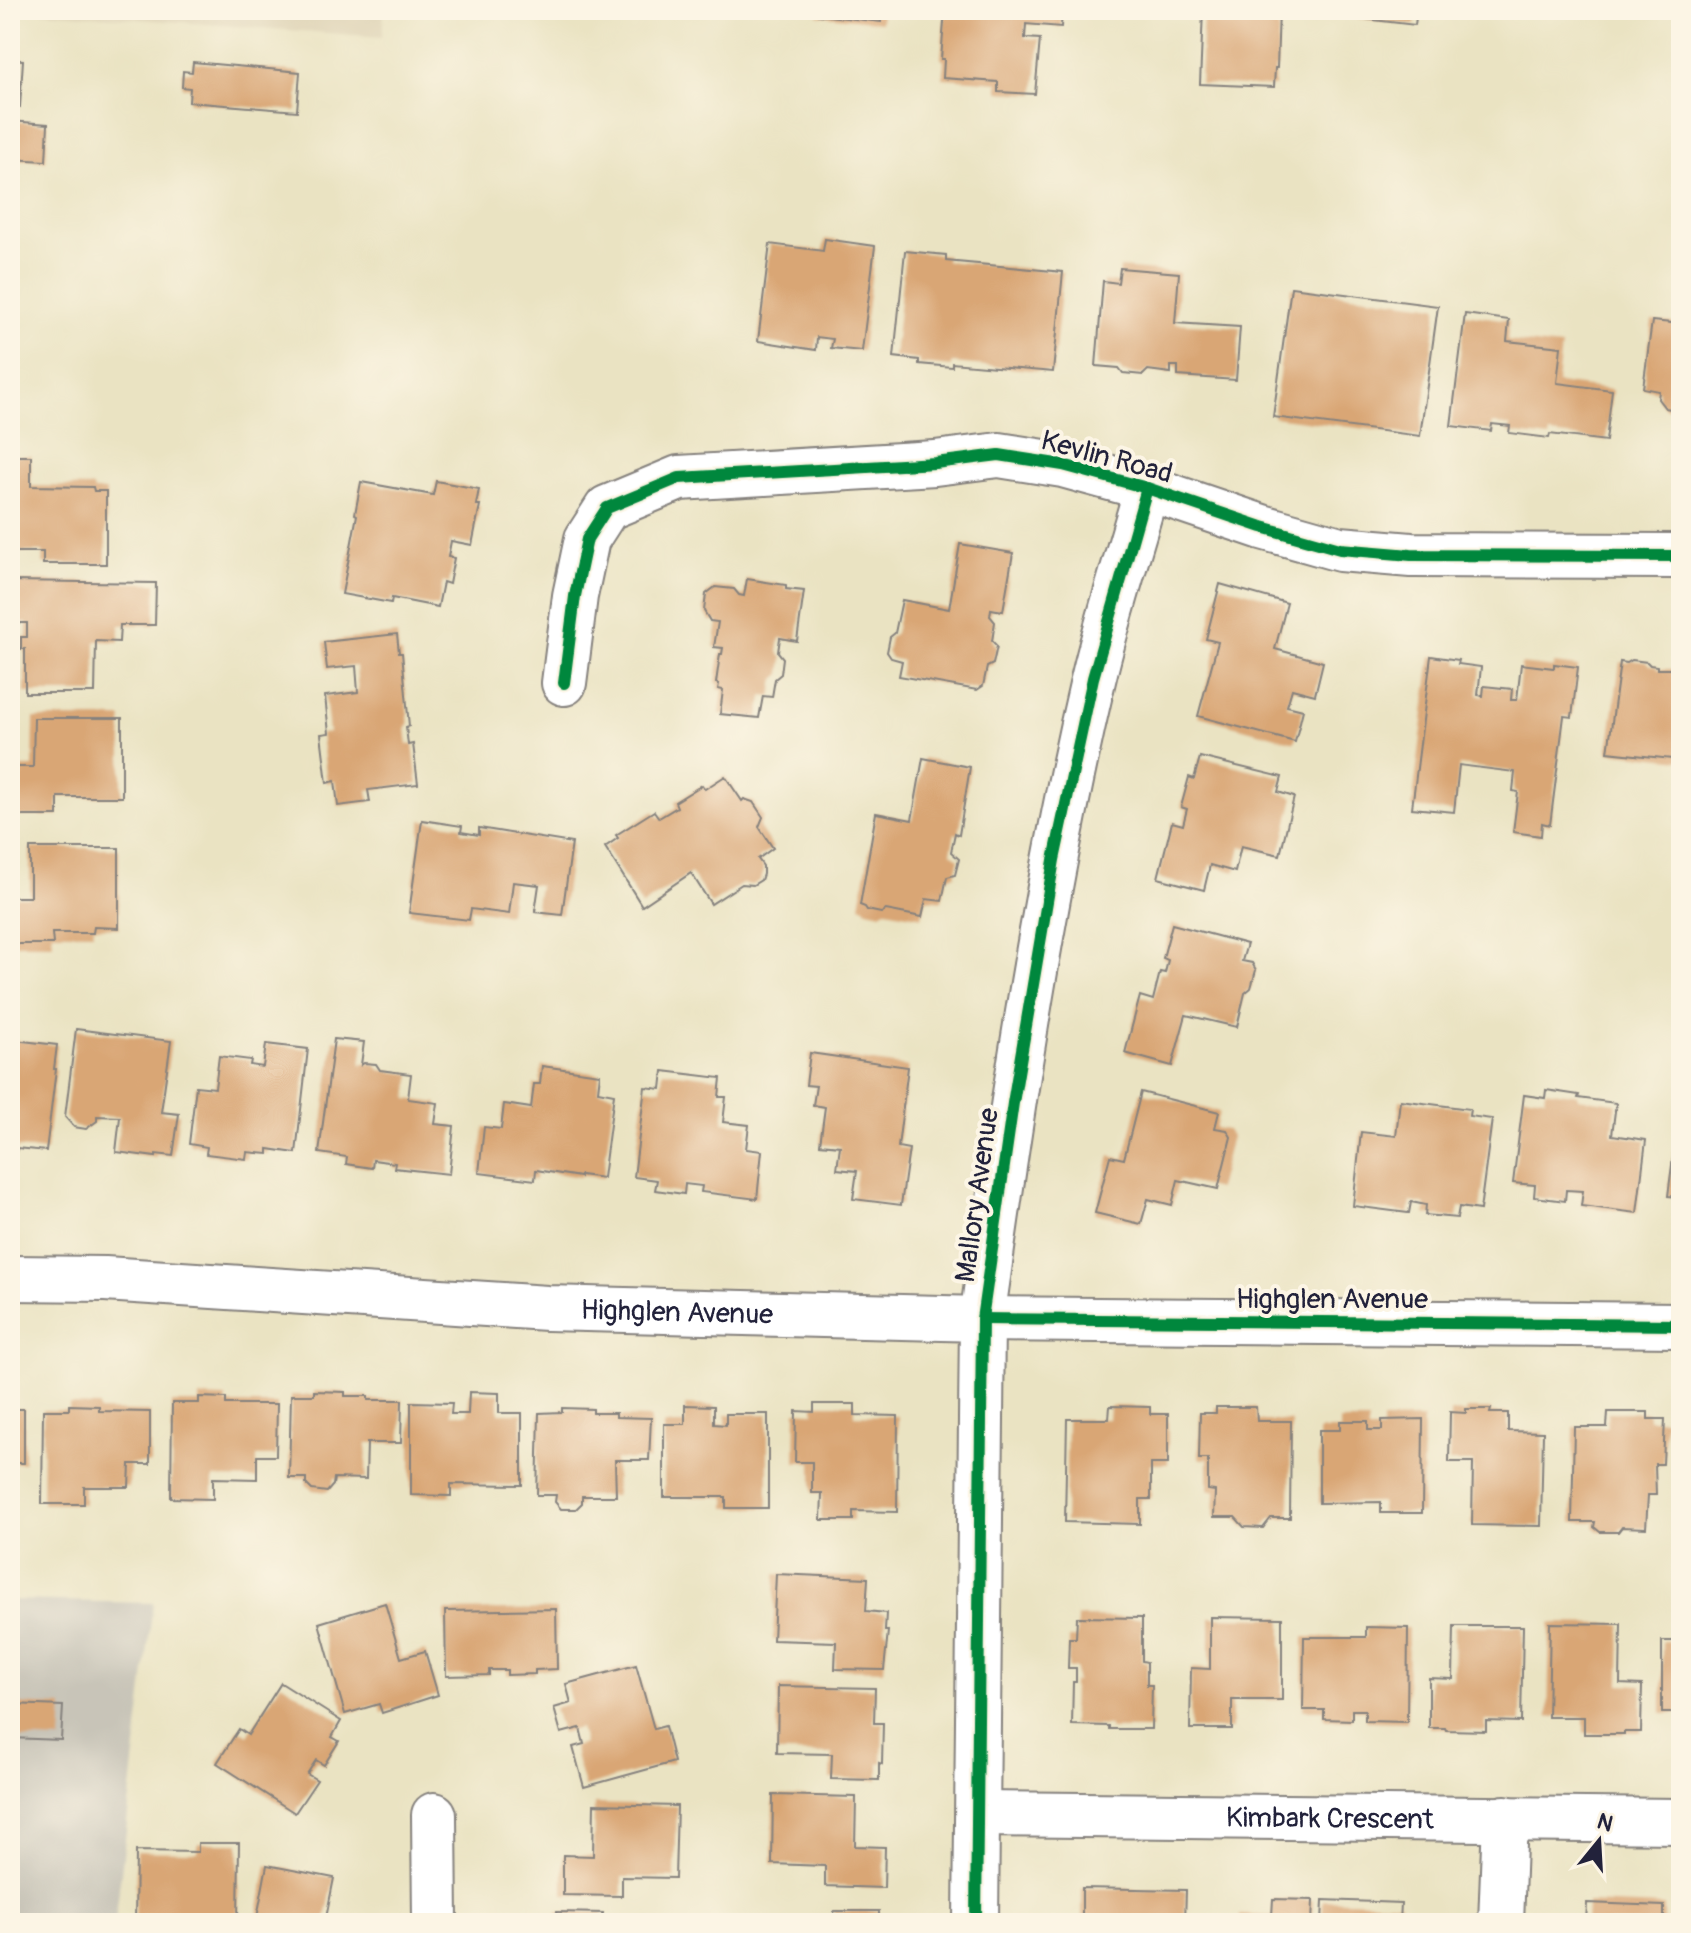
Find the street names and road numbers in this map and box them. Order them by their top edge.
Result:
street label: Kevlin Road [1037,423,1176,492]
street label: Mallory Avenue [948,1106,1007,1285]
street label: Highglen Avenue [1236,1282,1428,1317]
street label: Highglen Avenue [580,1293,774,1333]
street label: Kimbark Crescent [1226,1800,1435,1838]

